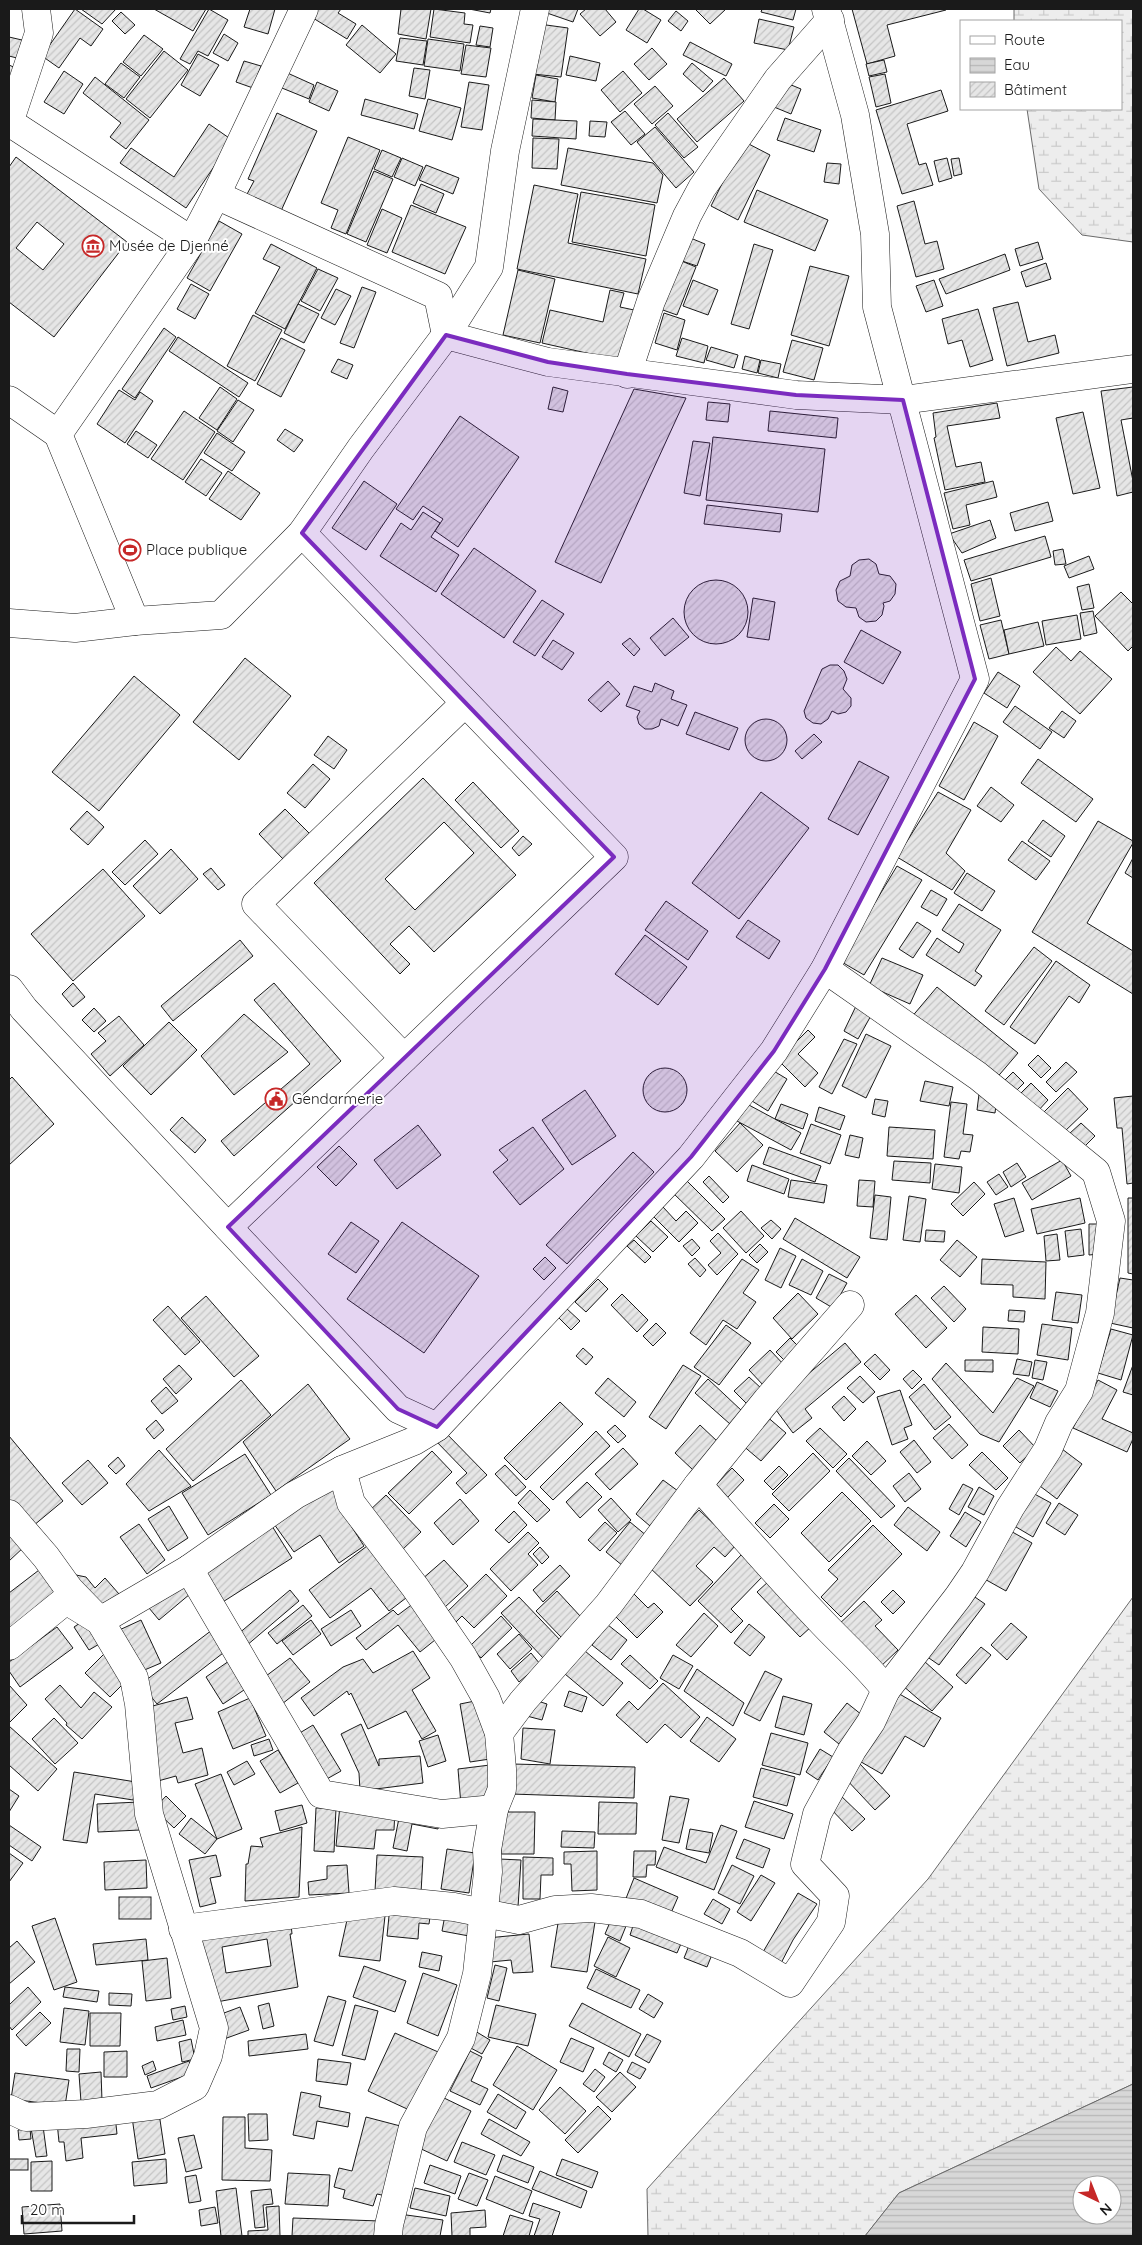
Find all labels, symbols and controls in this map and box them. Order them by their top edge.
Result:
legend [960,20,1122,110]
text: Route [1004,30,1045,49]
text: Eau [1004,55,1030,74]
text: Bâtiment [1004,80,1067,99]
museum icon: Musée de Djenné [81,234,105,258]
place label: Musée de Djenné [109,236,229,255]
sports icon: Place publique [118,538,142,562]
place label: Place publique [146,540,247,559]
public building icon: Gendarmerie [264,1087,288,1111]
place label: Gendarmerie [292,1089,383,1108]
north arrow [1072,2175,1122,2225]
scale bar [22,2192,135,2224]
text: N [1096,2199,1116,2220]
text: 20 m [30,2200,65,2219]

